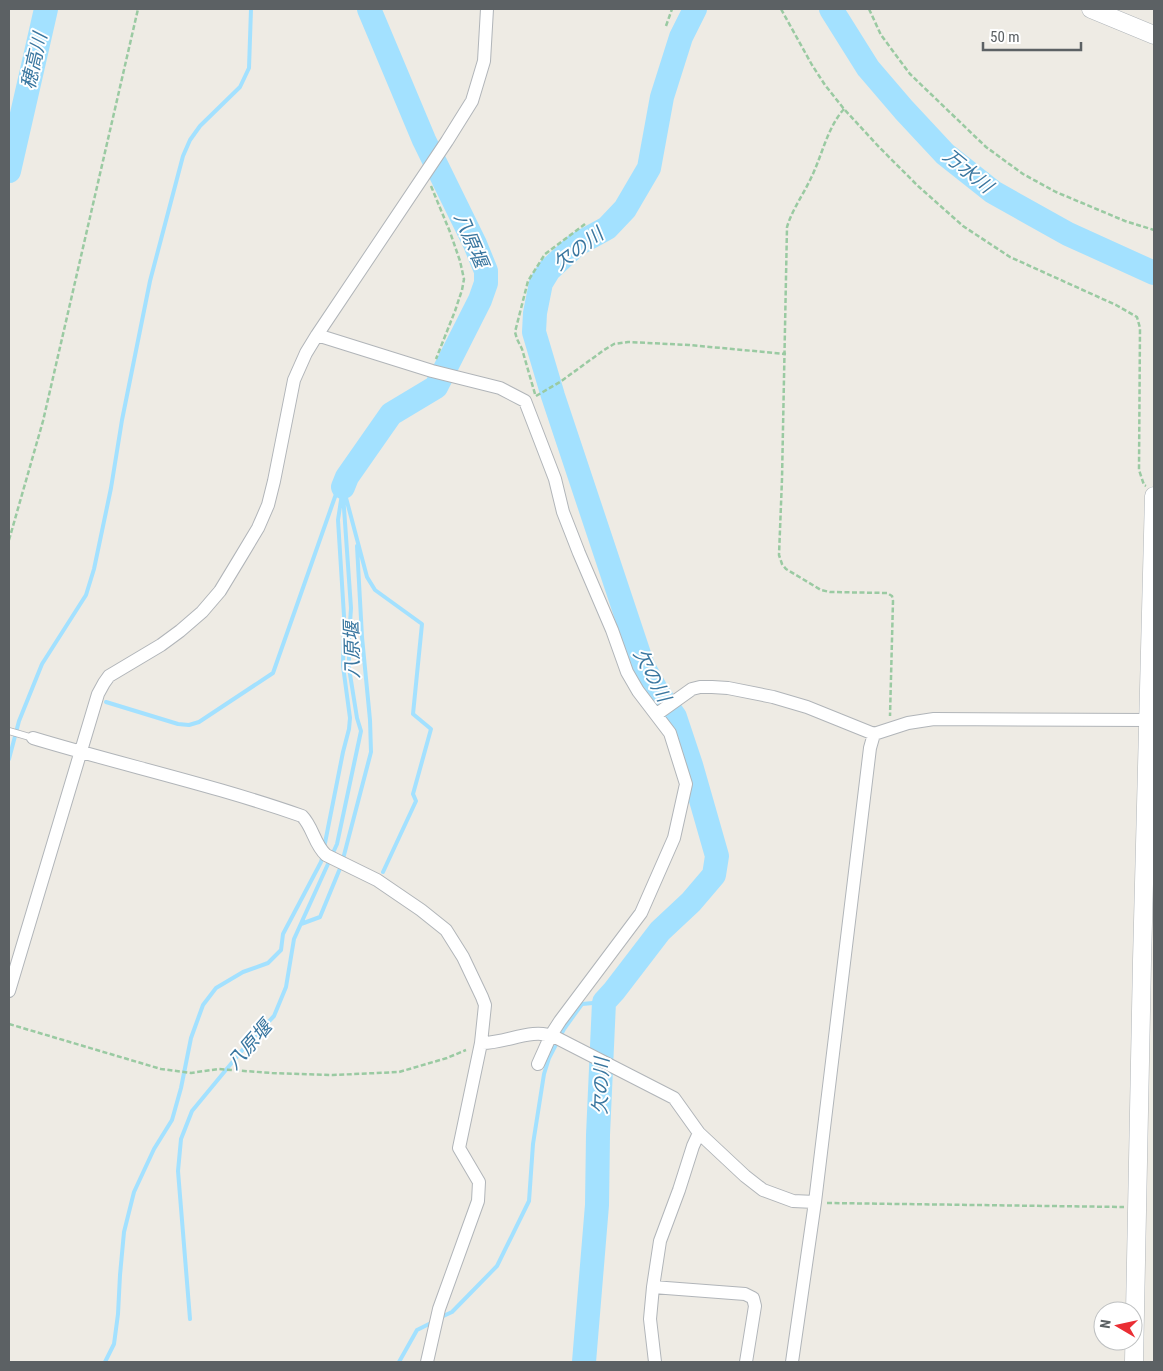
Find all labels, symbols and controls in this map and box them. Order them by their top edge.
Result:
scale bar [983,20,1080,52]
text: 50 m [990,28,1020,46]
water label: 穂高川 [16,29,52,91]
water label: 万水川 [939,144,999,199]
water label: 八原堰 [449,209,494,273]
water label: 欠の川 [548,221,609,275]
water label: 八原堰 [340,618,364,679]
water label: 欠の川 [628,644,676,707]
water label: 八原堰 [222,1014,278,1074]
water label: 欠の川 [589,1055,614,1115]
north arrow [1093,1301,1143,1351]
text: N [1097,1318,1114,1329]

